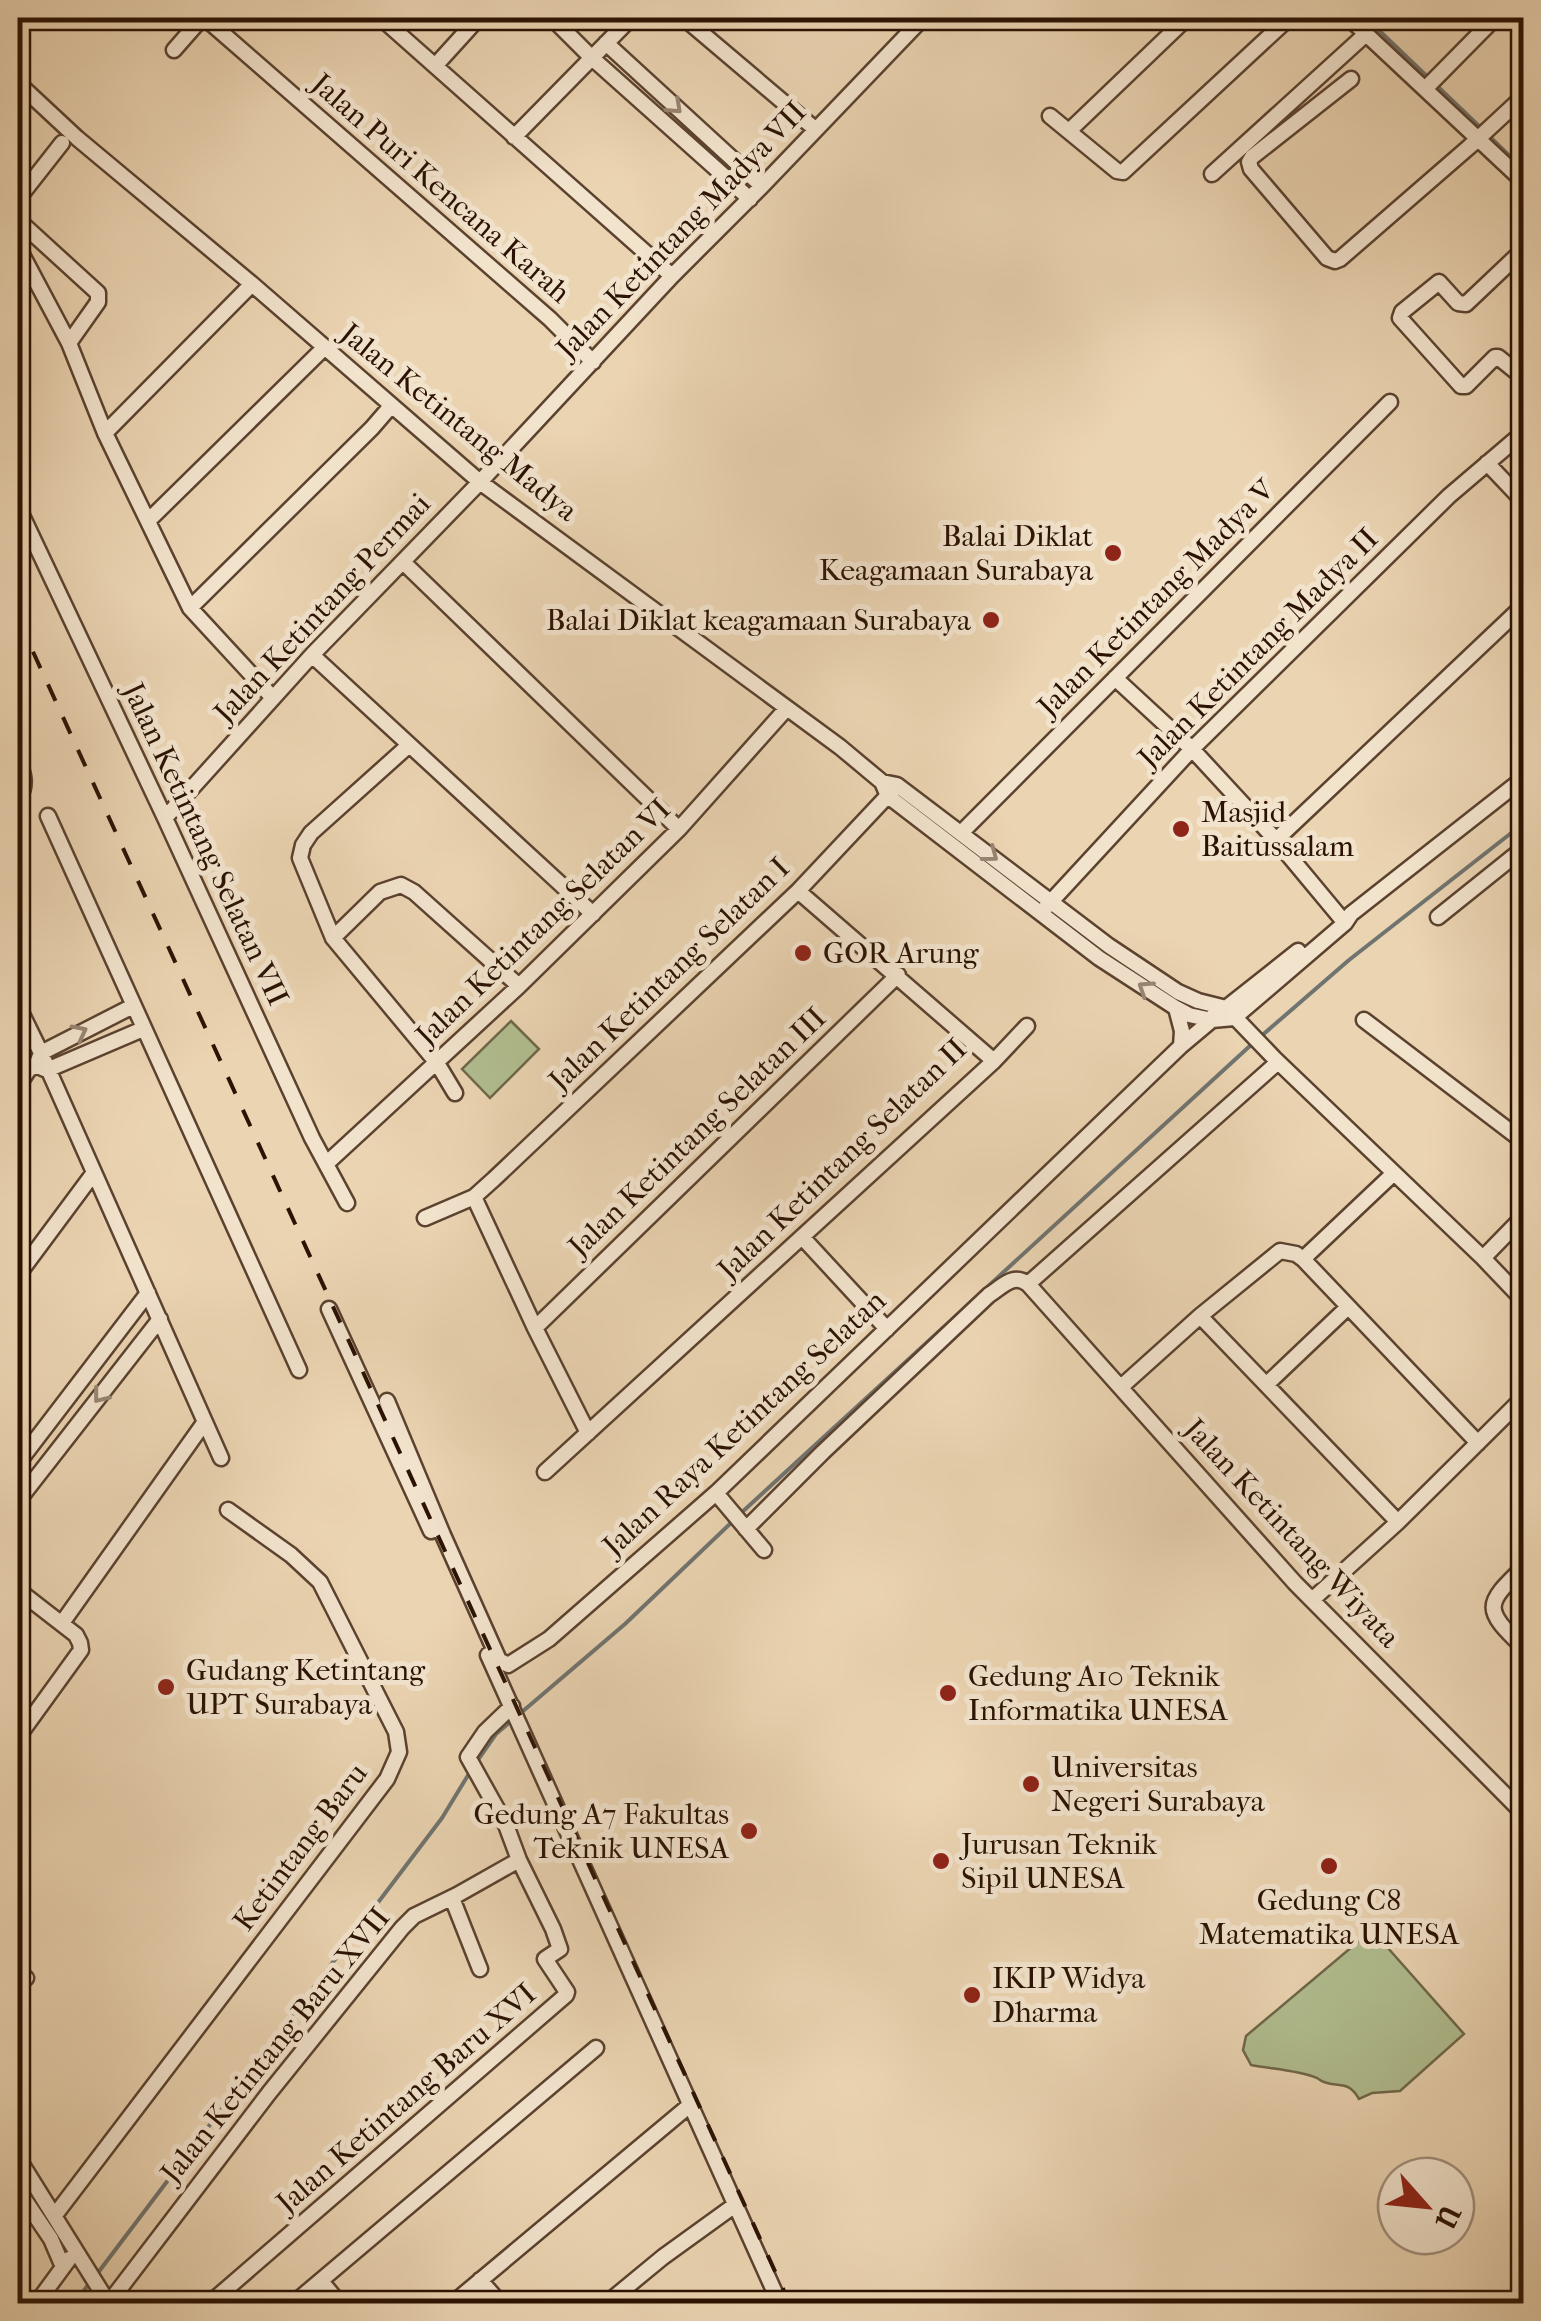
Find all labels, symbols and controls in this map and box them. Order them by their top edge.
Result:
street label: Jalan Puri Kencana Karah [303,65,577,310]
street label: Jalan Ketintang Madya VII [548,94,813,368]
one-way arrow [663,96,682,114]
street label: Jalan Ketintang Madya [332,315,585,529]
street label: Jalan Ketintang Madya V [1029,472,1283,726]
street label: Jalan Ketintang Permai [206,486,438,732]
place label: Balai Diklat Keagamaan Surabaya [819,519,1094,588]
street label: Jalan Ketintang Madya II [1130,521,1385,777]
marker: Balai Diklat Keagamaan Surabaya [1102,542,1124,564]
place label: Balai Diklat keagamaan Surabaya [546,603,972,638]
marker: Balai Diklat keagamaan Surabaya [980,609,1002,631]
street label: Jalan Ketintang Selatan VII [115,676,296,1011]
street label: Jalan Ketintang Selatan VI [407,792,678,1054]
place label: Masjid Baitussalam [1201,795,1354,864]
marker: Masjid Baitussalam [1170,818,1192,840]
one-way arrow [980,844,998,861]
street label: Jalan Ketintang Selatan I [541,850,797,1100]
place label: GOR Arung [823,936,980,971]
marker: GOR Arung [792,942,814,964]
one-way arrow [1137,981,1155,1000]
street label: Jalan Ketintang Selatan III [560,1000,833,1266]
one-way arrow [70,1025,88,1045]
street label: Jalan Ketintang Selatan II [709,1031,974,1289]
street label: Jalan Raya Ketintang Selatan [594,1283,893,1565]
one-way arrow [94,1385,112,1403]
street label: Jalan Ketintang Wiyata [1175,1410,1407,1656]
place label: Gudang Ketintang UPT Surabaya [186,1653,426,1722]
place label: Gedung A10 Teknik Informatika UNESA [968,1659,1228,1728]
marker: Gudang Ketintang UPT Surabaya [155,1676,177,1698]
marker: Gedung A10 Teknik Informatika UNESA [937,1682,959,1704]
place label: Universitas Negeri Surabaya [1051,1750,1266,1819]
street label: Ketintang Baru [226,1757,375,1938]
marker: Universitas Negeri Surabaya [1020,1773,1042,1795]
place label: Gedung A7 Fakultas Teknik UNESA [473,1797,730,1866]
marker: Gedung A7 Fakultas Teknik UNESA [738,1820,760,1842]
place label: Jurusan Teknik Sipil UNESA [959,1827,1158,1896]
marker: Jurusan Teknik Sipil UNESA [930,1850,952,1872]
marker: Gedung C8 Matematika UNESA [1318,1855,1340,1877]
place label: Gedung C8 Matematika UNESA [1199,1883,1460,1952]
street label: Jalan Ketintang Baru XVII [152,1901,397,2192]
place label: IKIP Widya Dharma [992,1961,1146,2030]
street label: Jalan Ketintang Baru XVI [268,1976,543,2222]
marker: IKIP Widya Dharma [961,1984,983,2006]
north arrow [1376,2156,1476,2256]
text: U [1428,2200,1467,2235]

